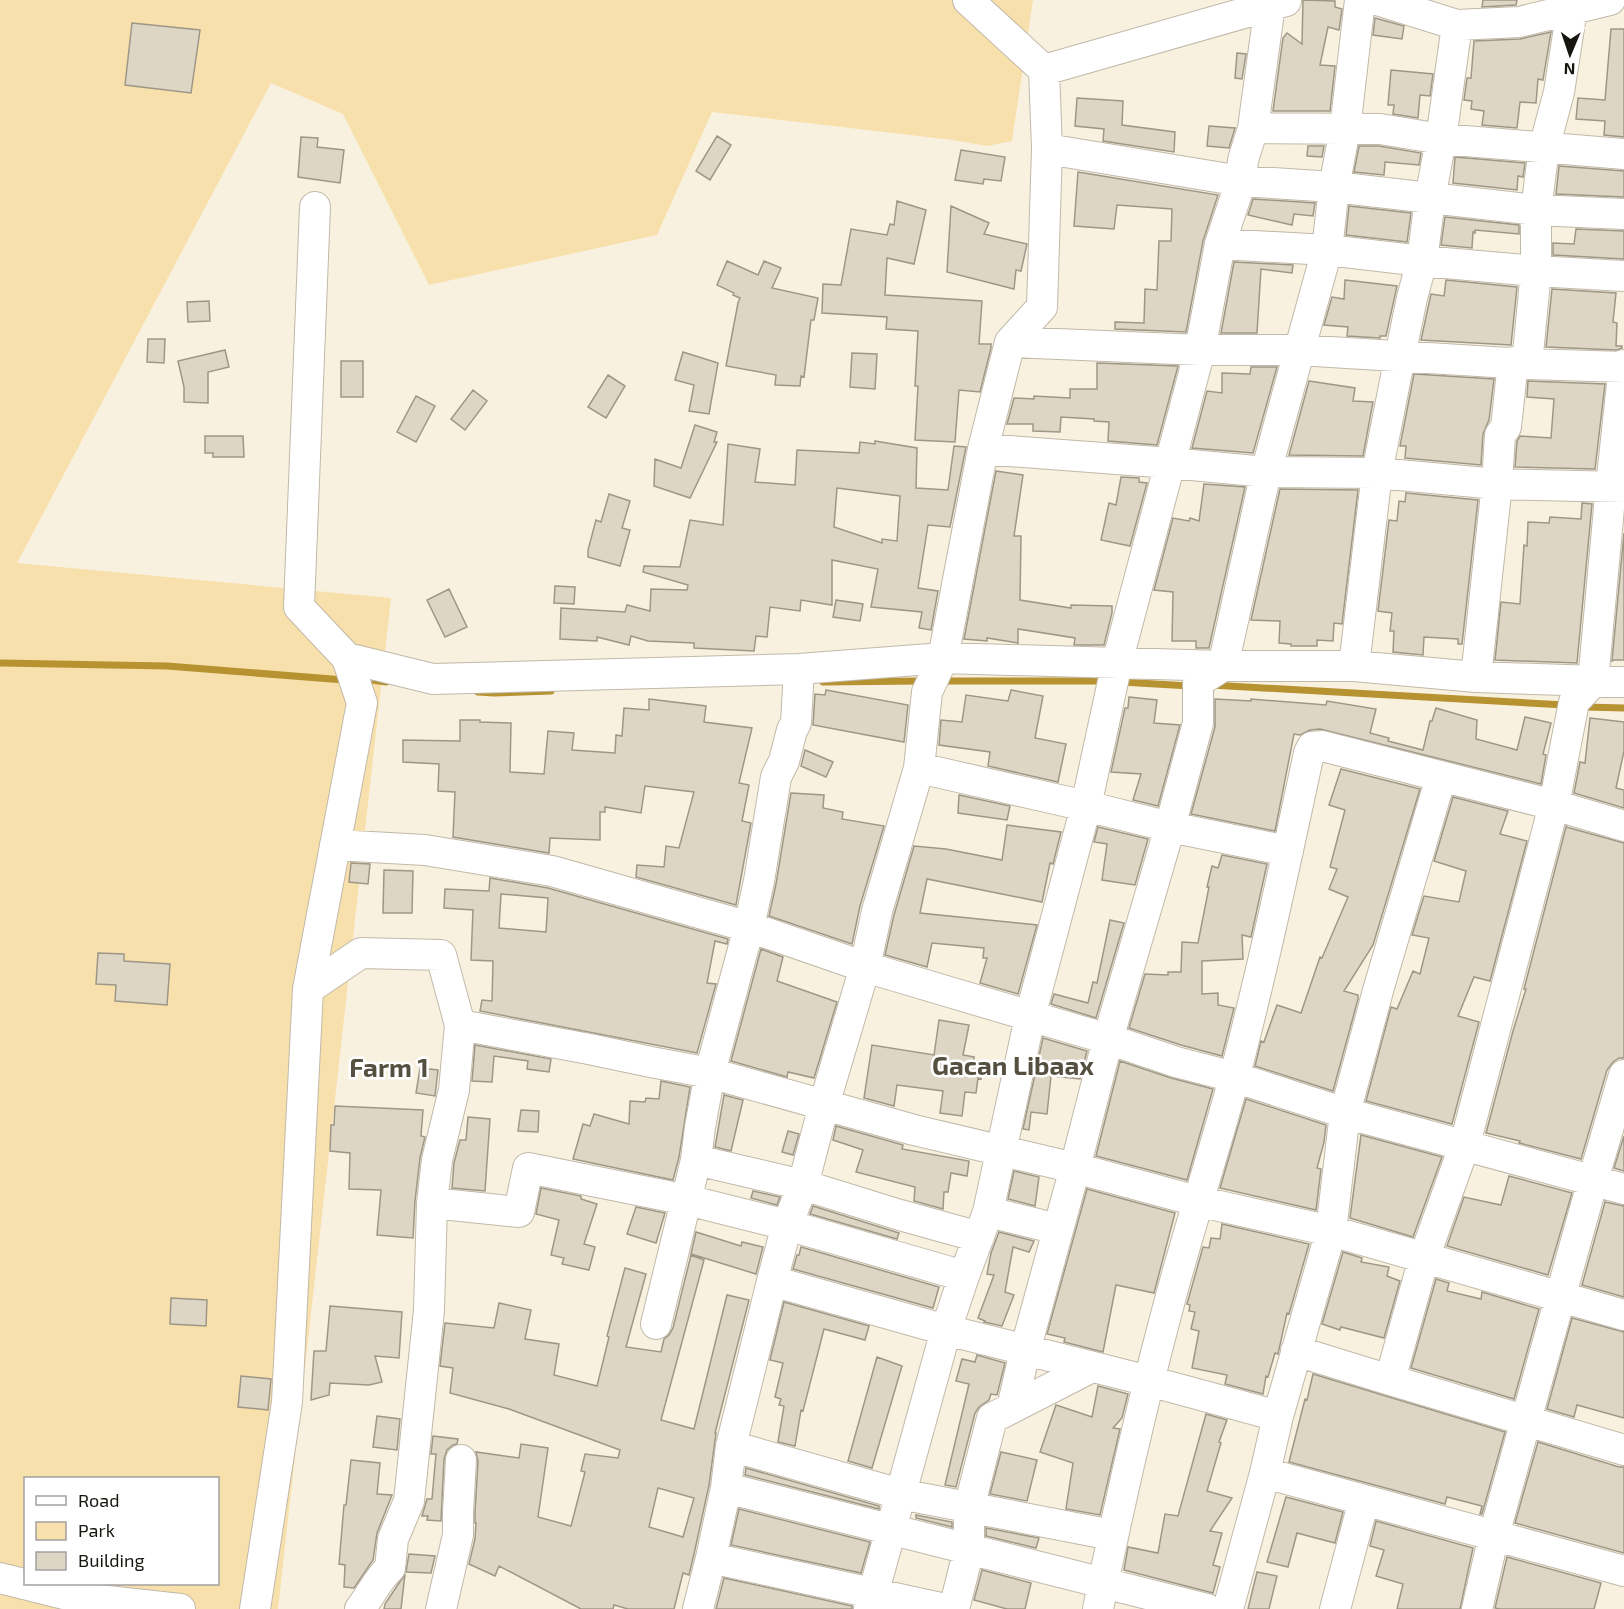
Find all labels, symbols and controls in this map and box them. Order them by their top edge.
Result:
north arrow [1540,24,1600,84]
text: N [1563,60,1576,79]
district label: Gacan Libaax [932,1049,1094,1080]
district label: Farm 1 [349,1051,429,1082]
legend [24,1477,219,1585]
text: Road [78,1489,119,1511]
text: Park [78,1519,115,1541]
text: Building [78,1549,145,1571]

